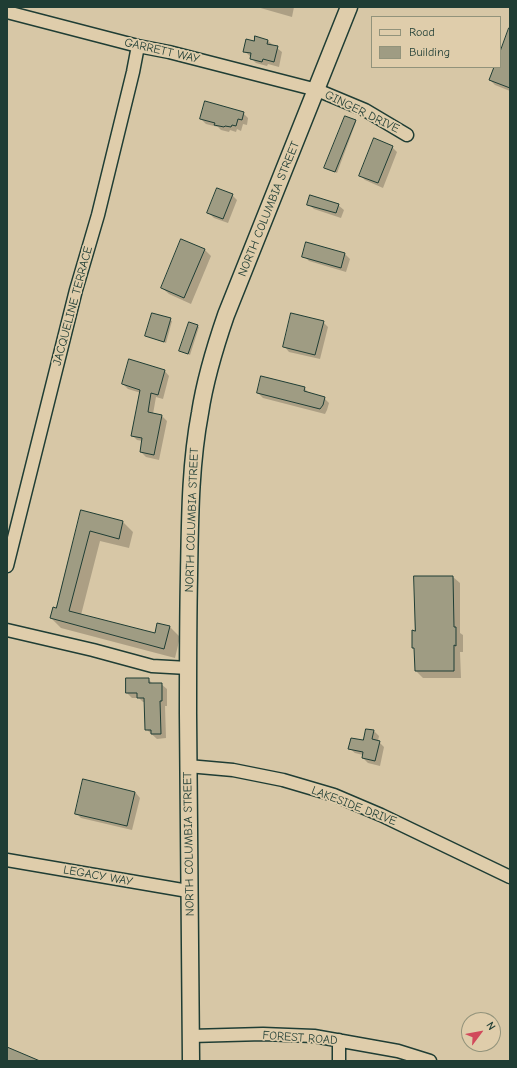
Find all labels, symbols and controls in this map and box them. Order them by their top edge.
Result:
legend [371,16,501,68]
text: Road [409,25,435,39]
street label: GARRETT WAY [123,35,201,67]
text: Building [409,45,450,59]
street label: GINGER DRIVE [322,88,402,136]
street label: NORTH COLUMBIA STREET [235,139,303,279]
street label: JACQUELINE TERRACE [50,245,96,367]
street label: NORTH COLUMBIA STREET [182,447,202,593]
street label: NORTH COLUMBIA STREET [181,772,197,916]
street label: LAKESIDE DRIVE [309,783,399,829]
street label: LEGACY WAY [62,863,134,889]
north arrow [461,1012,501,1052]
text: N [483,1019,498,1032]
street label: FOREST ROAD [262,1028,338,1048]

